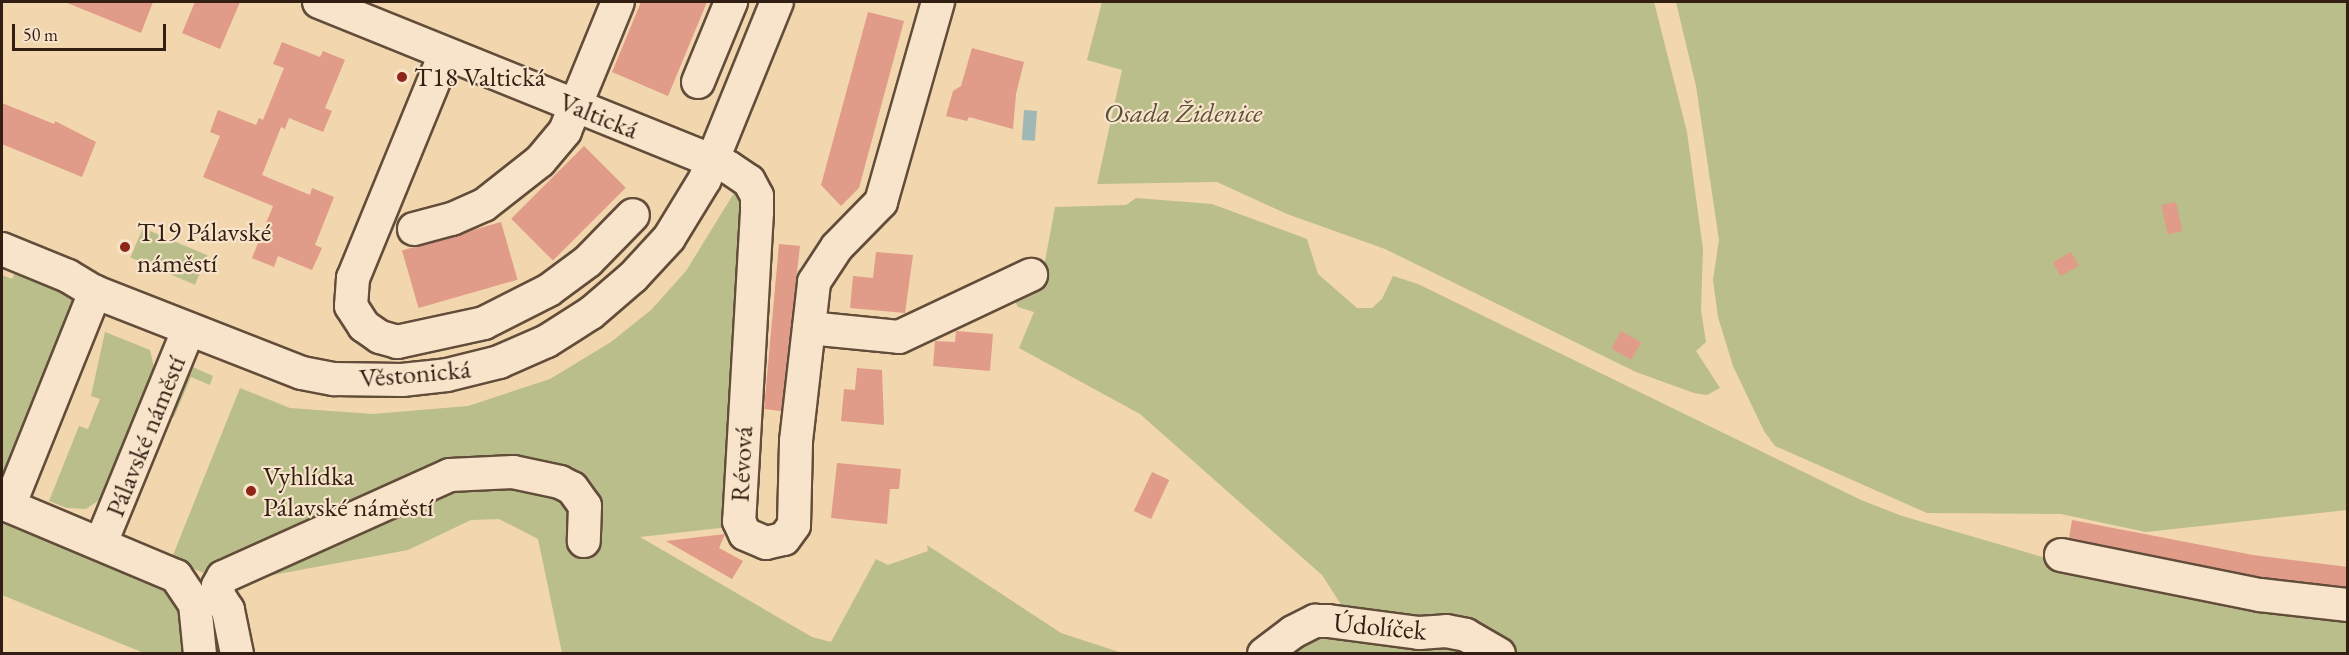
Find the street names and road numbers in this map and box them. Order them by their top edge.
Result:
street label: Valtická [555,85,643,145]
street label: Pálavské náměstí [98,351,192,521]
street label: Věstonická [358,352,472,394]
street label: Révová [723,425,759,503]
street label: Údolíček [1332,606,1428,646]

